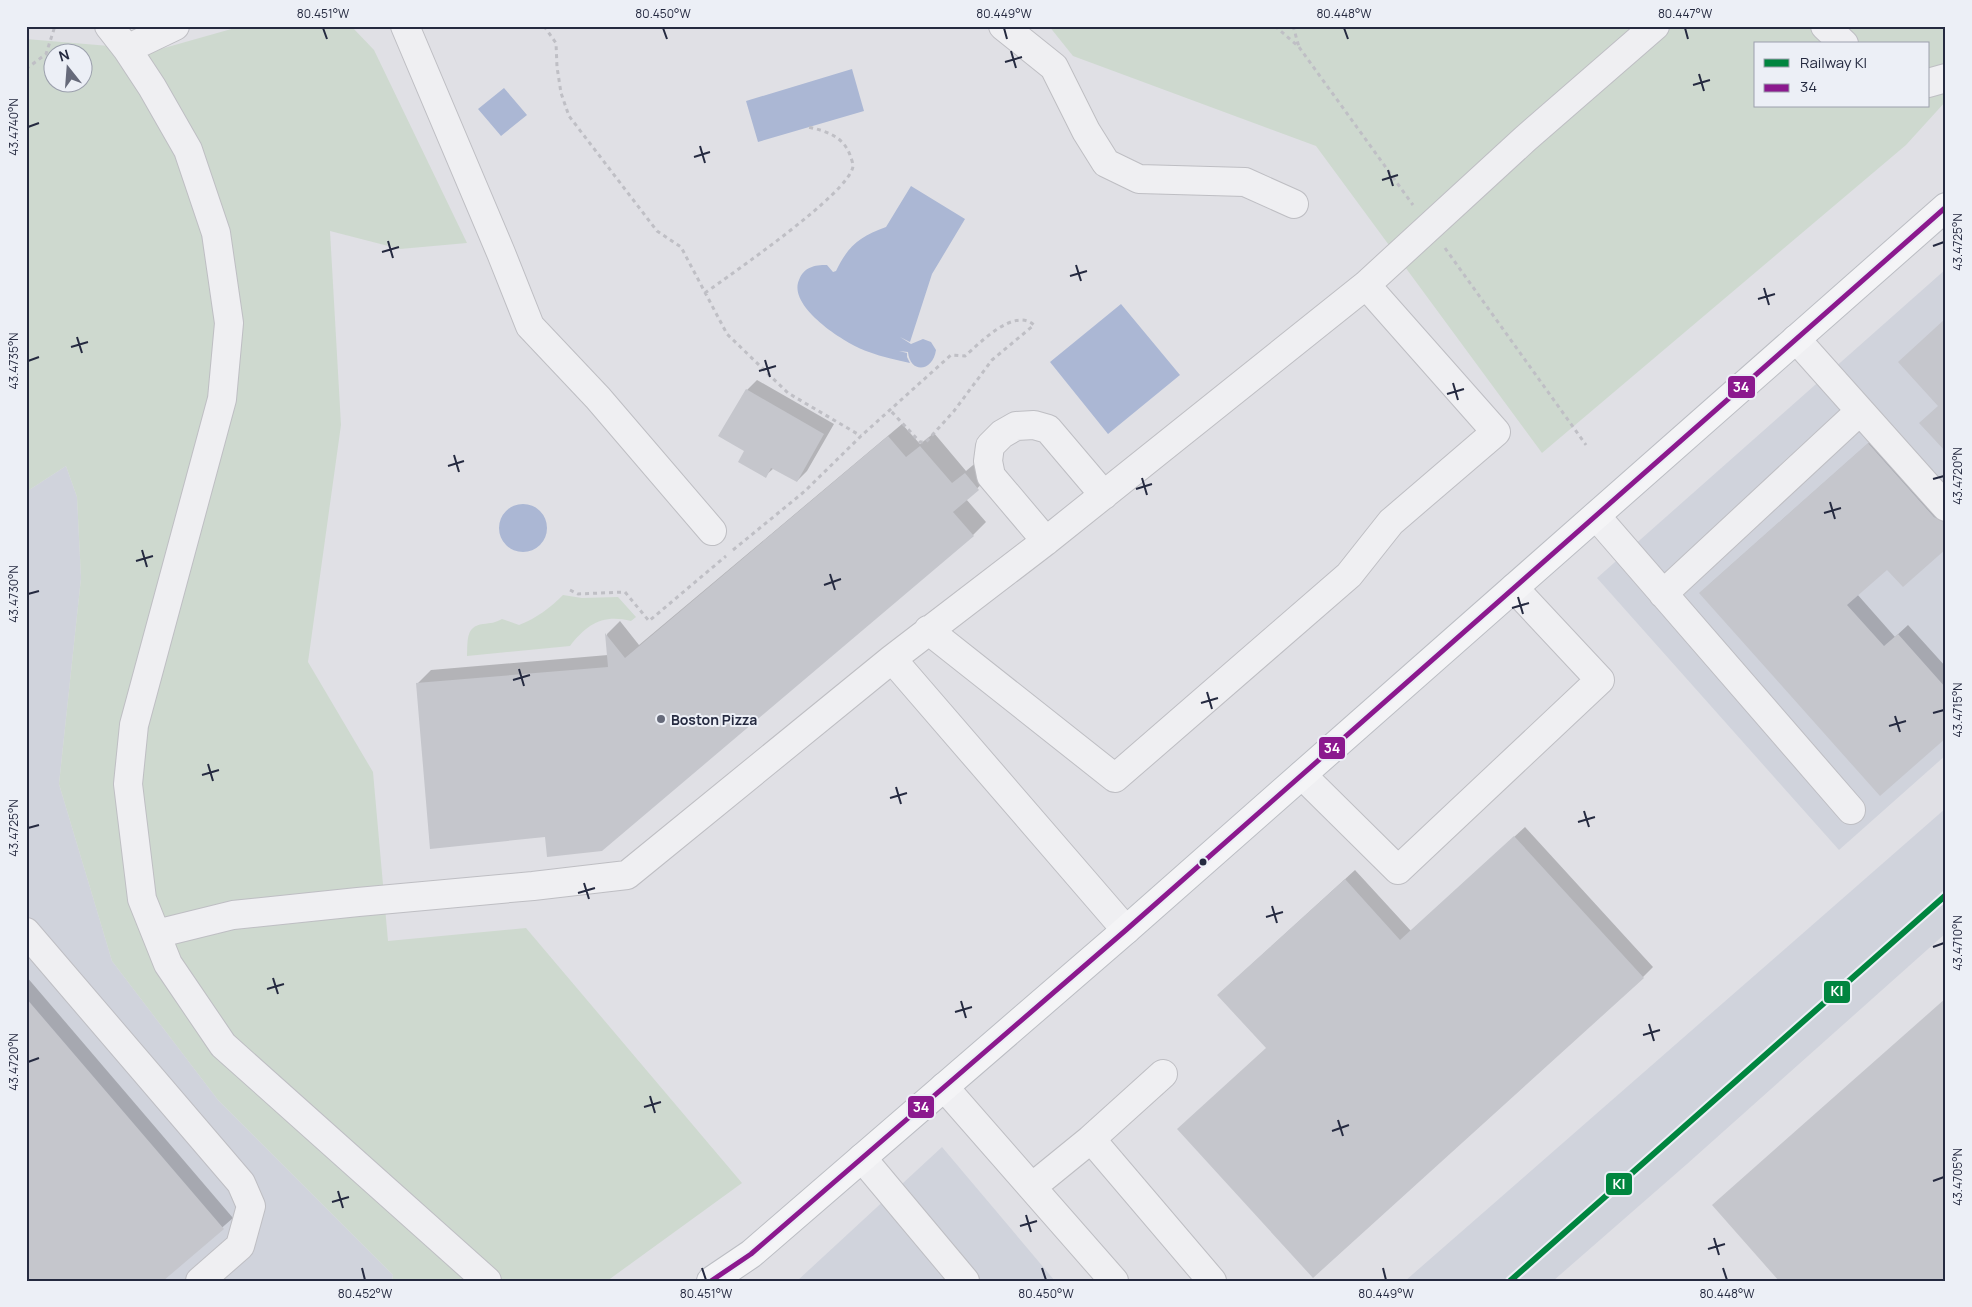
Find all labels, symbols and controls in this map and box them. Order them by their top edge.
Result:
text: 80.451°W [297,5,350,22]
text: 80.450°W [635,5,691,22]
text: 80.449°W [976,5,1033,22]
text: 80.448°W [1316,5,1372,22]
text: 80.447°W [1658,5,1713,22]
north arrow [42,42,92,92]
legend [1754,42,1930,108]
text: N [56,45,72,66]
text: Railway KI [1800,52,1867,73]
text: 34 [1800,76,1817,97]
text: 43.4740°N [5,98,22,156]
text: 43.4725°N [1949,213,1966,271]
text: 43.4735°N [5,332,22,390]
line badge: 34 [1727,375,1756,399]
text: 34 [1733,377,1749,396]
text: 43.4720°N [1949,447,1966,505]
text: 43.4730°N [5,565,22,623]
text: 43.4715°N [1949,682,1966,738]
place label: Boston Pizza [671,710,757,729]
marker: Boston Pizza [655,713,667,725]
line badge: 34 [1318,736,1346,760]
text: 34 [1324,738,1340,757]
text: 43.4725°N [5,799,22,857]
unlabelled marker [1198,857,1208,867]
text: 43.4710°N [1949,915,1966,971]
line badge: KI [1823,980,1851,1004]
text: KI [1831,981,1844,1000]
text: 43.4720°N [5,1033,22,1091]
line badge: 34 [907,1095,935,1119]
text: 34 [913,1097,929,1116]
text: 43.4705°N [1949,1148,1966,1206]
line badge: KI [1605,1172,1633,1196]
text: KI [1613,1174,1626,1193]
text: 80.452°W [338,1285,393,1302]
text: 80.451°W [680,1285,733,1302]
text: 80.450°W [1018,1285,1074,1302]
text: 80.449°W [1358,1285,1415,1302]
text: 80.448°W [1699,1285,1755,1302]

